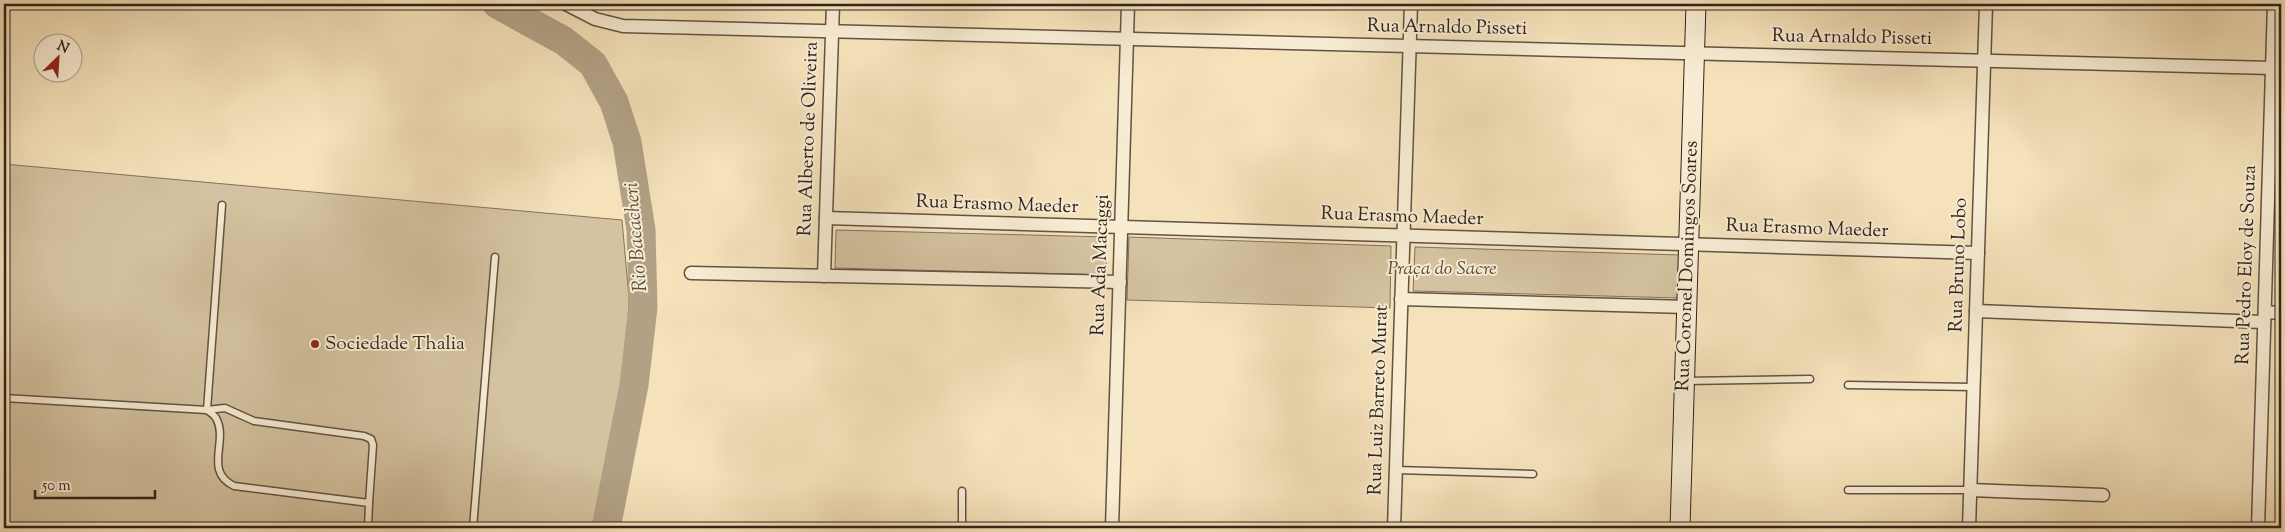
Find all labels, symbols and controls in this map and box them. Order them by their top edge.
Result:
street label: Rua Arnaldo Pisseti [1367,13,1527,43]
street label: Rua Arnaldo Pisseti [1772,23,1932,53]
north arrow [32,32,82,82]
text: N [53,37,72,59]
street label: Rua Alberto de Oliveira [792,41,826,237]
street label: Rua Coronel Domingos Soares [1670,140,1706,392]
street label: Rua Pedro Eloy de Souza [2230,165,2264,365]
water label: Rio Bacacheri [618,181,656,293]
street label: Rua Erasmo Maeder [915,189,1079,221]
street label: Rua Ada Macaggi [1085,194,1117,336]
street label: Rua Bruno Lobo [1943,197,1975,333]
street label: Rua Erasmo Maeder [1320,201,1484,233]
street label: Rua Erasmo Maeder [1725,213,1889,245]
park label: Praça do Sacre [1387,256,1497,283]
street label: Rua Luiz Barreto Murat [1362,304,1396,496]
place label: Sociedade Thalia [325,331,465,358]
marker: Sociedade Thalia [309,338,321,350]
scale bar [35,467,155,499]
text: 50 m [41,476,71,497]

